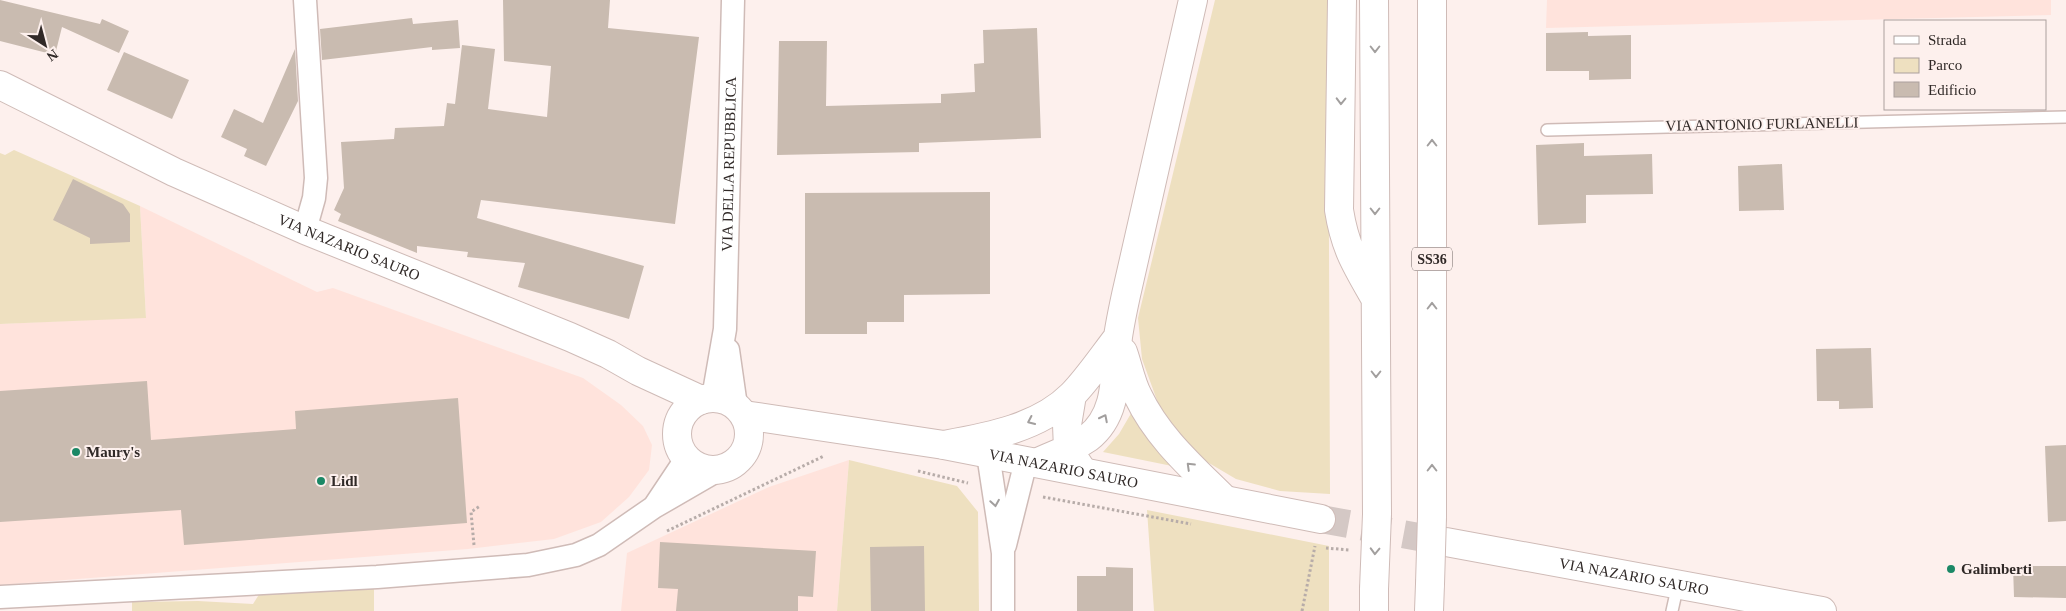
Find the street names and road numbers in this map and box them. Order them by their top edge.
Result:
street label: VIA DELLA REPUBBLICA [719,76,739,252]
street label: VIA ANTONIO FURLANELLI [1665,114,1859,134]
street label: VIA NAZARIO SAURO [276,211,422,284]
road number: SS36 [1412,248,1452,270]
street label: VIA NAZARIO SAURO [987,446,1140,491]
street label: VIA NAZARIO SAURO [1558,555,1710,598]

